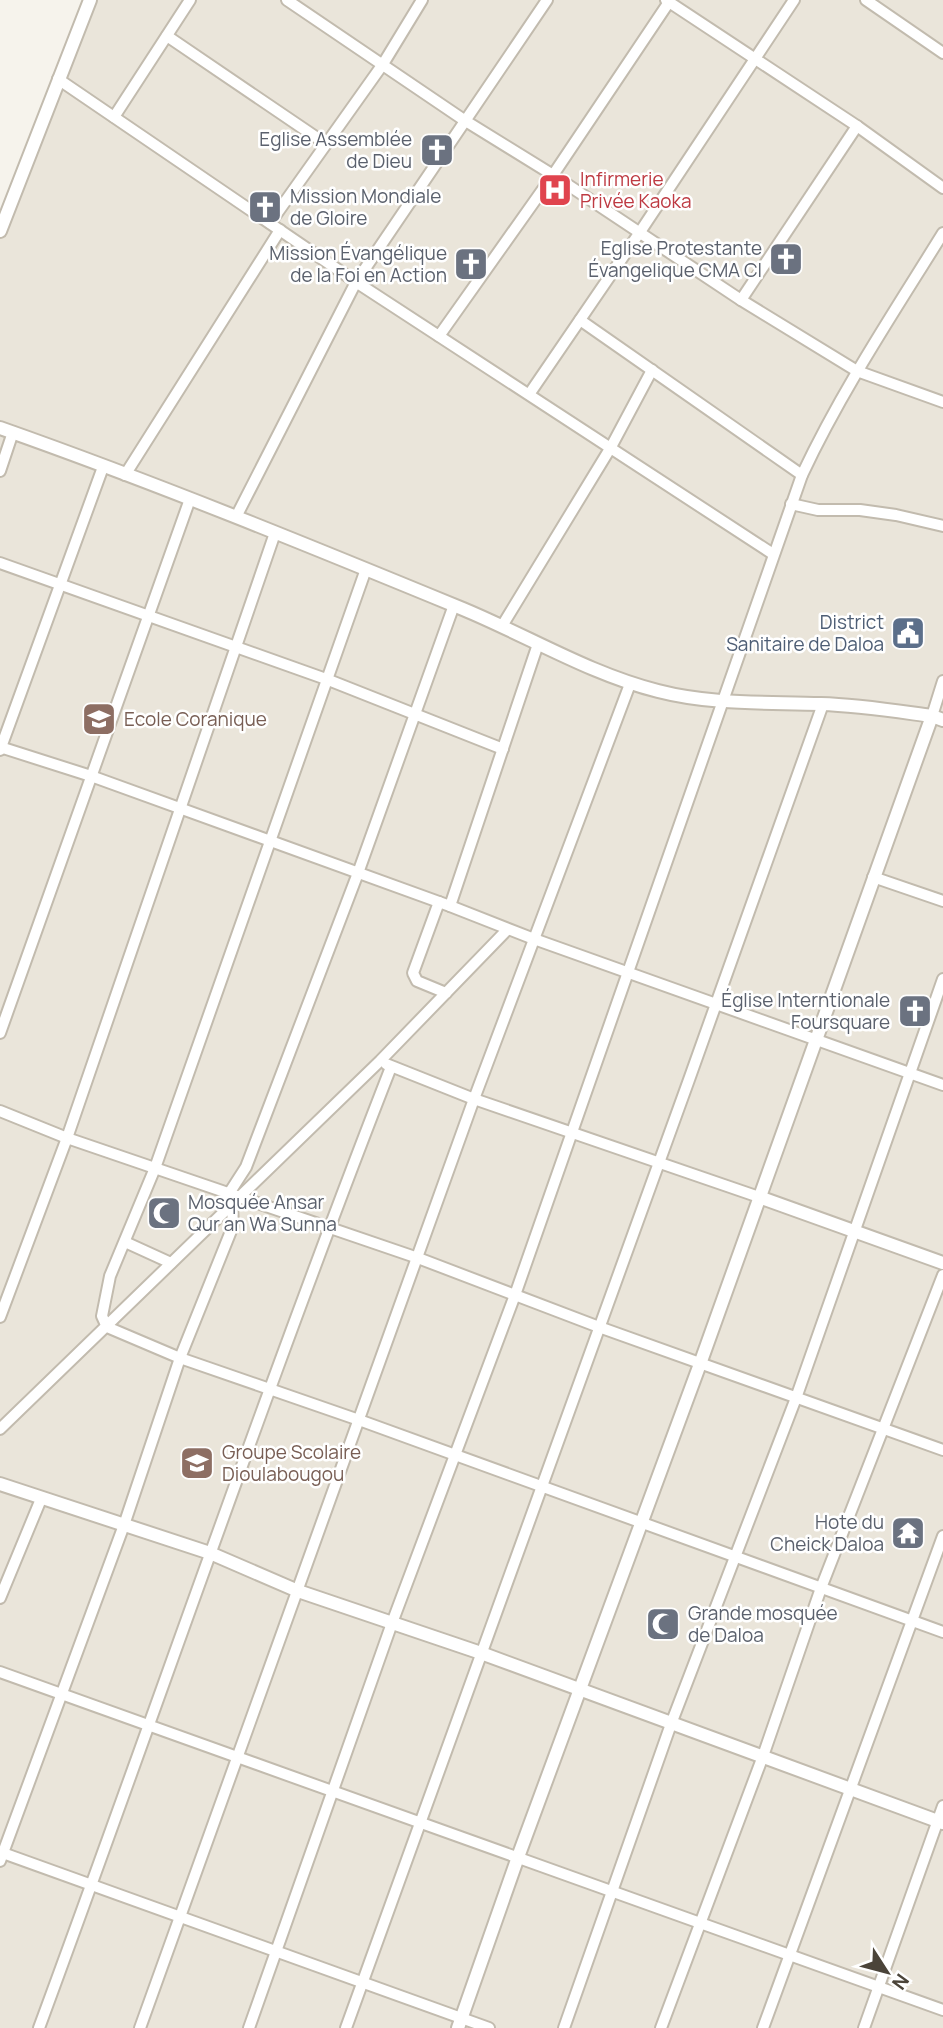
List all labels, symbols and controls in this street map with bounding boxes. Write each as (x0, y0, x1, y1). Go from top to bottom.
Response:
place label: Eglise Assemblée de Dieu (259, 126, 412, 174)
church icon: Eglise Assemblée de Dieu (418, 131, 456, 169)
place label: Infirmerie Privée Kaoka (580, 166, 691, 214)
hospital icon: Infirmerie Privée Kaoka (536, 171, 574, 209)
place label: Mission Mondiale de Gloire (290, 183, 441, 231)
church icon: Mission Mondiale de Gloire (246, 188, 284, 226)
place label: Eglise Protestante Évangelique CMA CI (588, 235, 762, 283)
place label: Mission Évangélique de la Foi en Action (269, 240, 447, 288)
church icon: Eglise Protestante Évangelique CMA CI (767, 240, 805, 278)
church icon: Mission Évangélique de la Foi en Action (452, 245, 490, 283)
place label: District Sanitaire de Daloa (726, 609, 884, 657)
public building icon: District Sanitaire de Daloa (889, 614, 927, 652)
school or university icon: Ecole Coranique (80, 700, 118, 738)
place label: Ecole Coranique (124, 706, 267, 732)
place label: Église Interntionale Foursquare (721, 987, 890, 1035)
church icon: Église Interntionale Foursquare (896, 992, 934, 1030)
place label: Mosquée Ansar Qur an Wa Sunna (188, 1189, 337, 1237)
mosque icon: Mosquée Ansar Qur an Wa Sunna (145, 1194, 183, 1232)
place label: Groupe Scolaire Dioulabougou (222, 1439, 361, 1487)
school or university icon: Groupe Scolaire Dioulabougou (178, 1444, 216, 1482)
place label: Hote du Cheick Daloa (770, 1509, 884, 1557)
temple icon: Hote du Cheick Daloa (889, 1514, 927, 1552)
place label: Grande mosquée de Daloa (688, 1600, 838, 1648)
mosque icon: Grande mosquée de Daloa (644, 1605, 682, 1643)
north arrow (852, 1937, 922, 2007)
text: N (886, 1969, 915, 1995)

